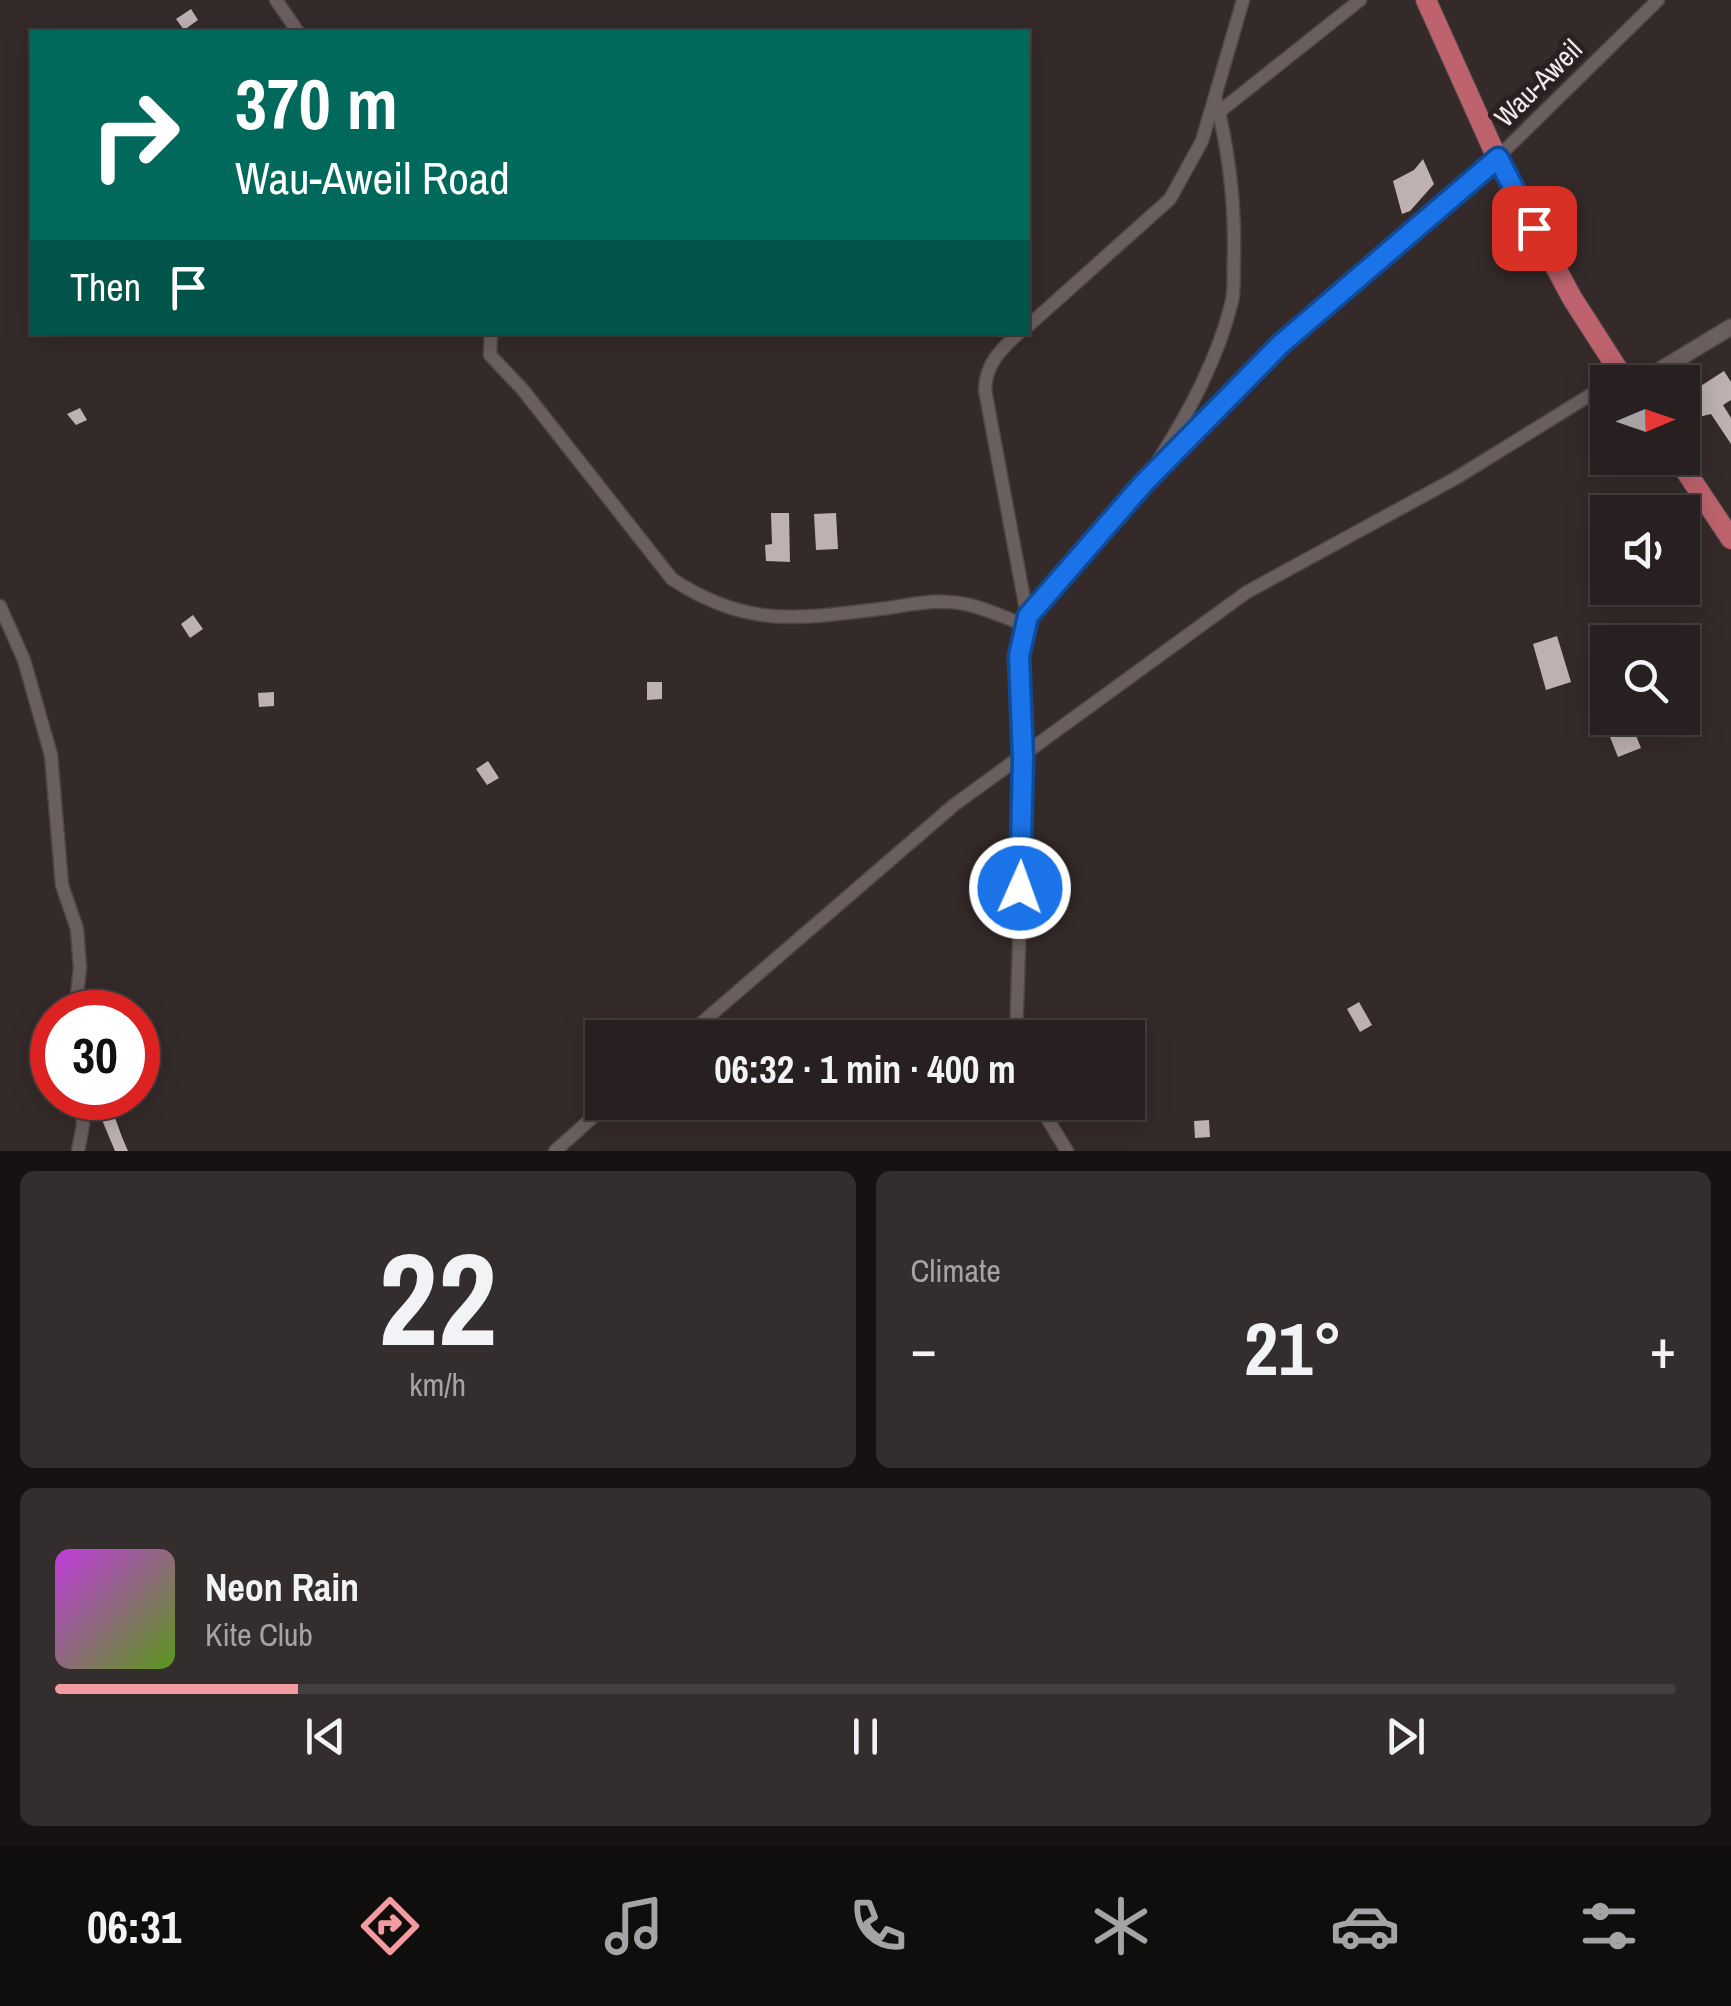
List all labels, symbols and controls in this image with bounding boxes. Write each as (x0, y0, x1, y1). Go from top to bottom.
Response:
street label: Wau-Aweil (1486, 31, 1590, 135)
text: 370 m (235, 57, 398, 151)
icon: right (70, 70, 200, 200)
text: Wau-Aweil Road (235, 147, 510, 208)
pin (1492, 186, 1577, 271)
icon: arrive (1507, 201, 1562, 256)
icon: arrive (161, 260, 216, 315)
text: Then (70, 262, 141, 313)
north arrow (1590, 365, 1700, 475)
map controls (1590, 365, 1700, 735)
button: sound (1590, 495, 1700, 605)
button: search (1590, 625, 1700, 735)
position arrow (968, 836, 1072, 940)
speed limit sign: 30 (30, 990, 160, 1120)
text: 06:32 · 1 min · 400 m (714, 1044, 1016, 1095)
text: 22 (378, 1210, 497, 1386)
text: Climate (911, 1249, 1001, 1292)
text: 21° (1244, 1297, 1342, 1398)
text: − (911, 1311, 937, 1385)
text: + (1650, 1311, 1676, 1385)
text: km/h (409, 1363, 466, 1406)
text: Neon Rain (205, 1562, 359, 1613)
text: Kite Club (205, 1613, 313, 1656)
icon: previous (298, 1709, 353, 1764)
icon: pause (838, 1709, 893, 1764)
icon: next (1378, 1709, 1433, 1764)
icon: directions (355, 1891, 425, 1961)
icon: music (599, 1891, 669, 1961)
icon: phone (843, 1891, 913, 1961)
icon: climate (1086, 1891, 1156, 1961)
icon: car (1330, 1891, 1400, 1961)
icon: filters (1574, 1891, 1644, 1961)
text: 06:31 (87, 1896, 181, 1957)

